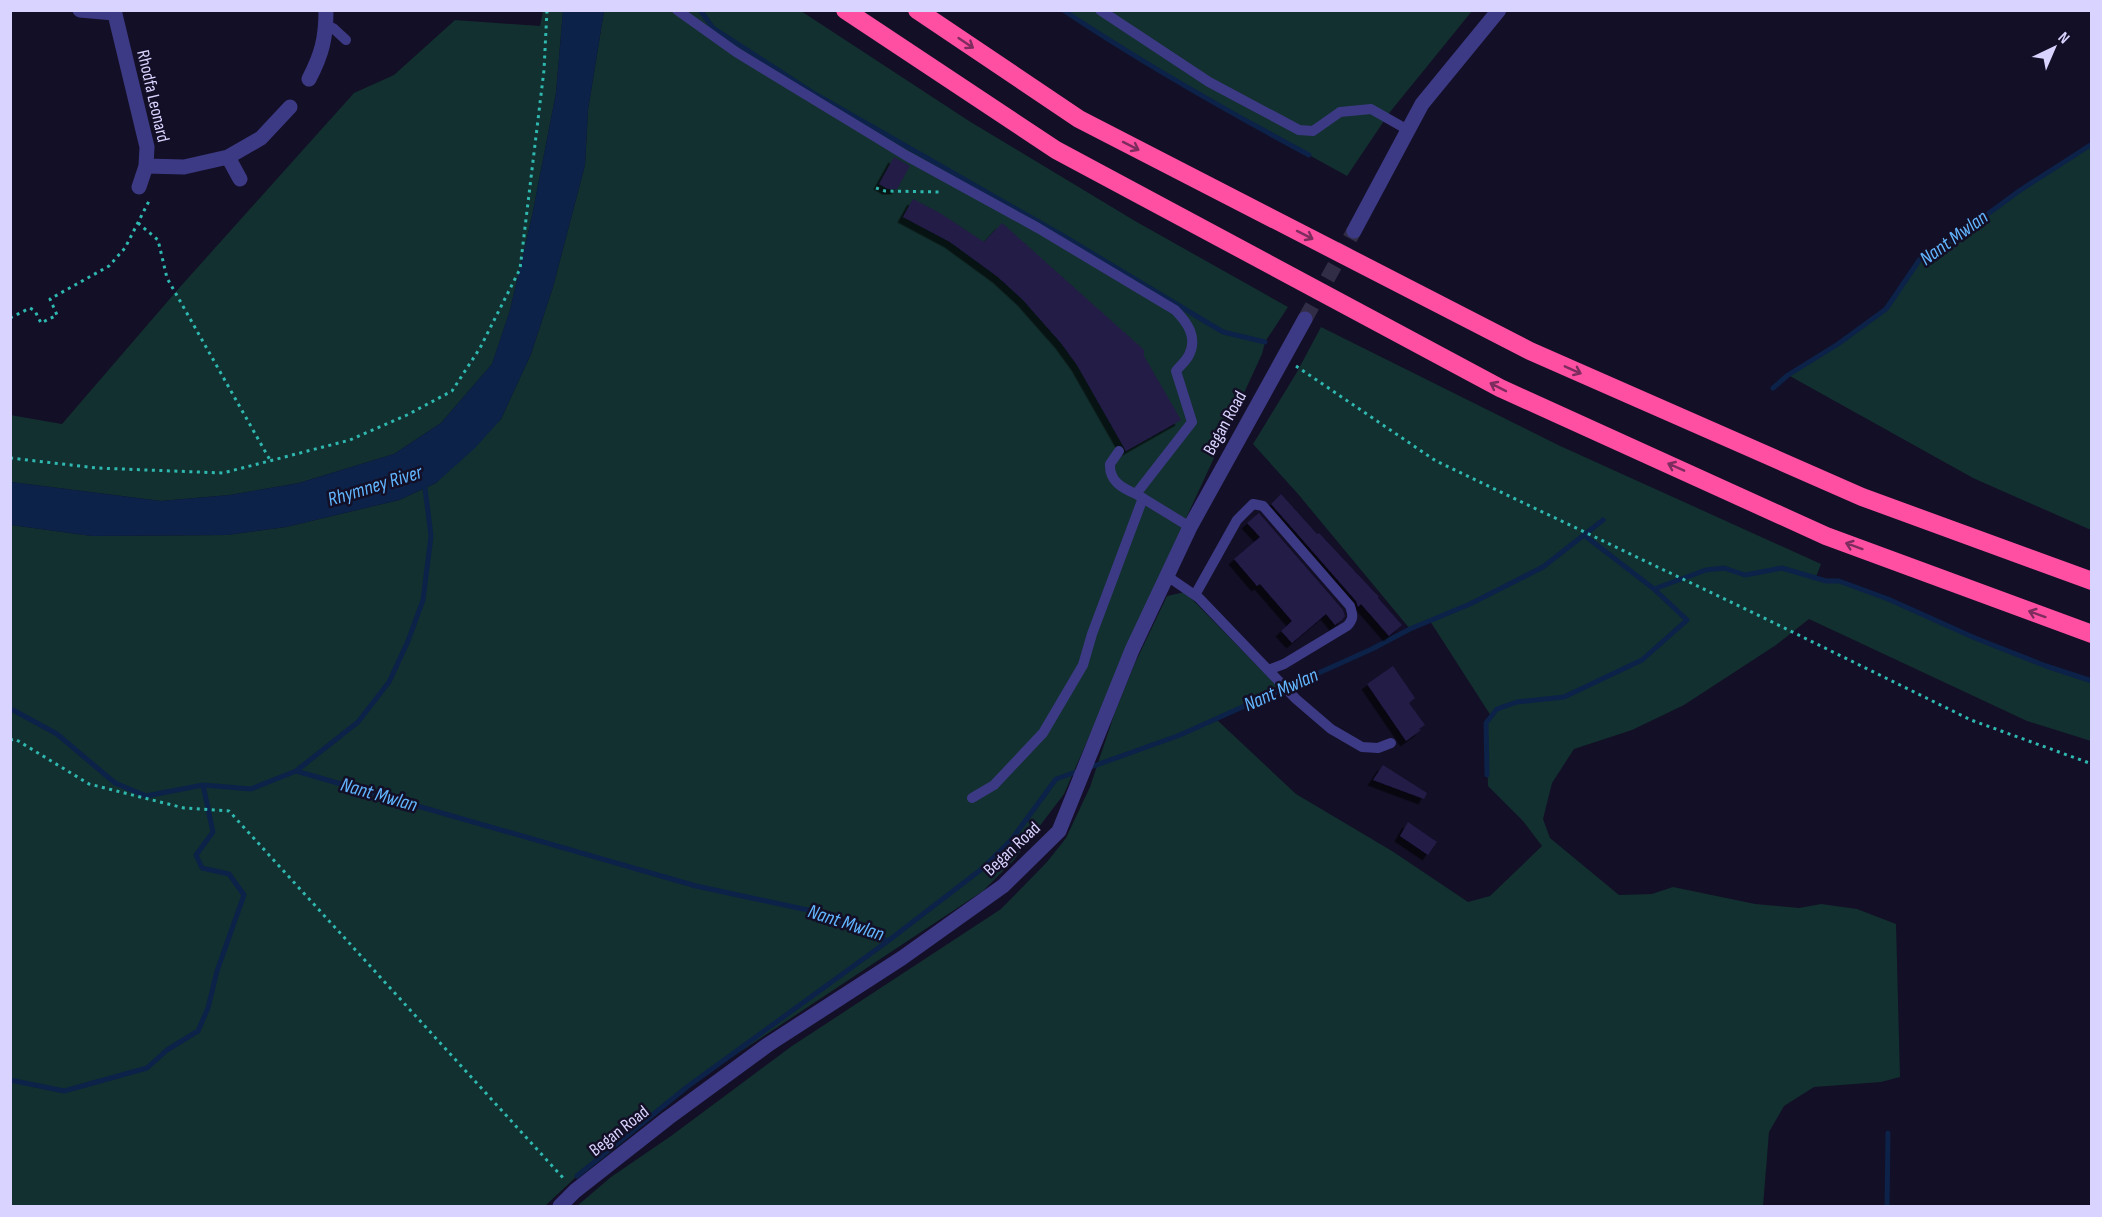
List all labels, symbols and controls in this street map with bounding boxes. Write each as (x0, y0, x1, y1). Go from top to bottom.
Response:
north arrow (2024, 18, 2084, 78)
text: N (2054, 28, 2073, 48)
one-way arrow (957, 37, 974, 49)
street label: Rhodfa Leonard (132, 48, 174, 144)
one-way arrow (1122, 141, 1140, 152)
water label: Nant Mwlan (1915, 205, 1993, 271)
one-way arrow (1295, 230, 1313, 241)
one-way arrow (1563, 364, 1581, 376)
one-way arrow (1489, 380, 1507, 392)
street label: Began Road (1199, 387, 1251, 459)
water label: Rhymney River (325, 460, 427, 512)
one-way arrow (1667, 461, 1685, 473)
one-way arrow (1845, 540, 1864, 551)
one-way arrow (2028, 608, 2047, 619)
water label: Nant Mwlan (1240, 663, 1322, 717)
water label: Nant Mwlan (338, 773, 420, 817)
street label: Began Road (979, 818, 1045, 880)
water label: Nant Mwlan (805, 899, 887, 947)
street label: Began Road (585, 1101, 653, 1161)

